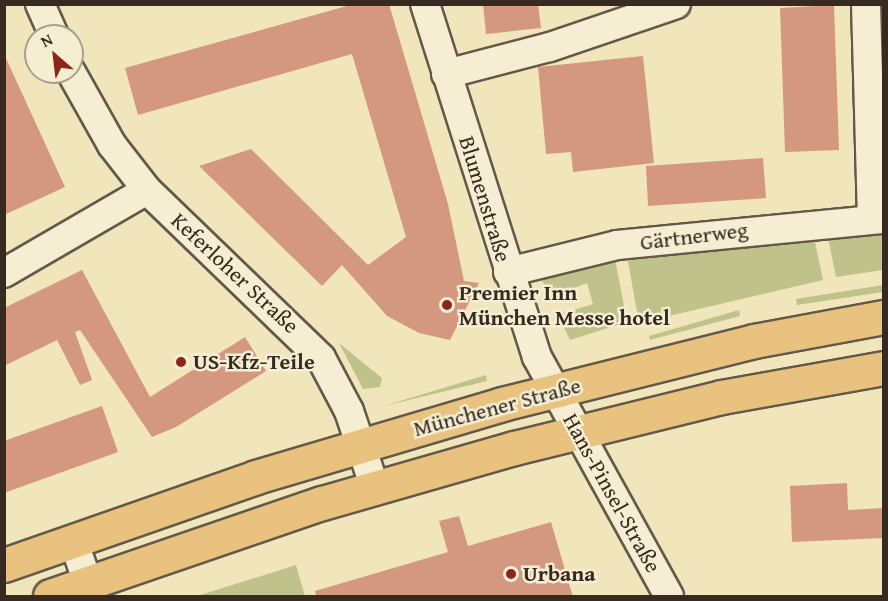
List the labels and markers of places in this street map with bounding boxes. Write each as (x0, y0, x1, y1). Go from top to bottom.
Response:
place label: Premier Inn München Messe hotel (459, 279, 670, 330)
marker: Premier Inn München Messe hotel (440, 298, 454, 312)
place label: US-Kfz-Teile (193, 349, 315, 375)
marker: US-Kfz-Teile (174, 355, 188, 369)
place label: Urbana (523, 561, 596, 587)
marker: Urbana (504, 567, 518, 581)

